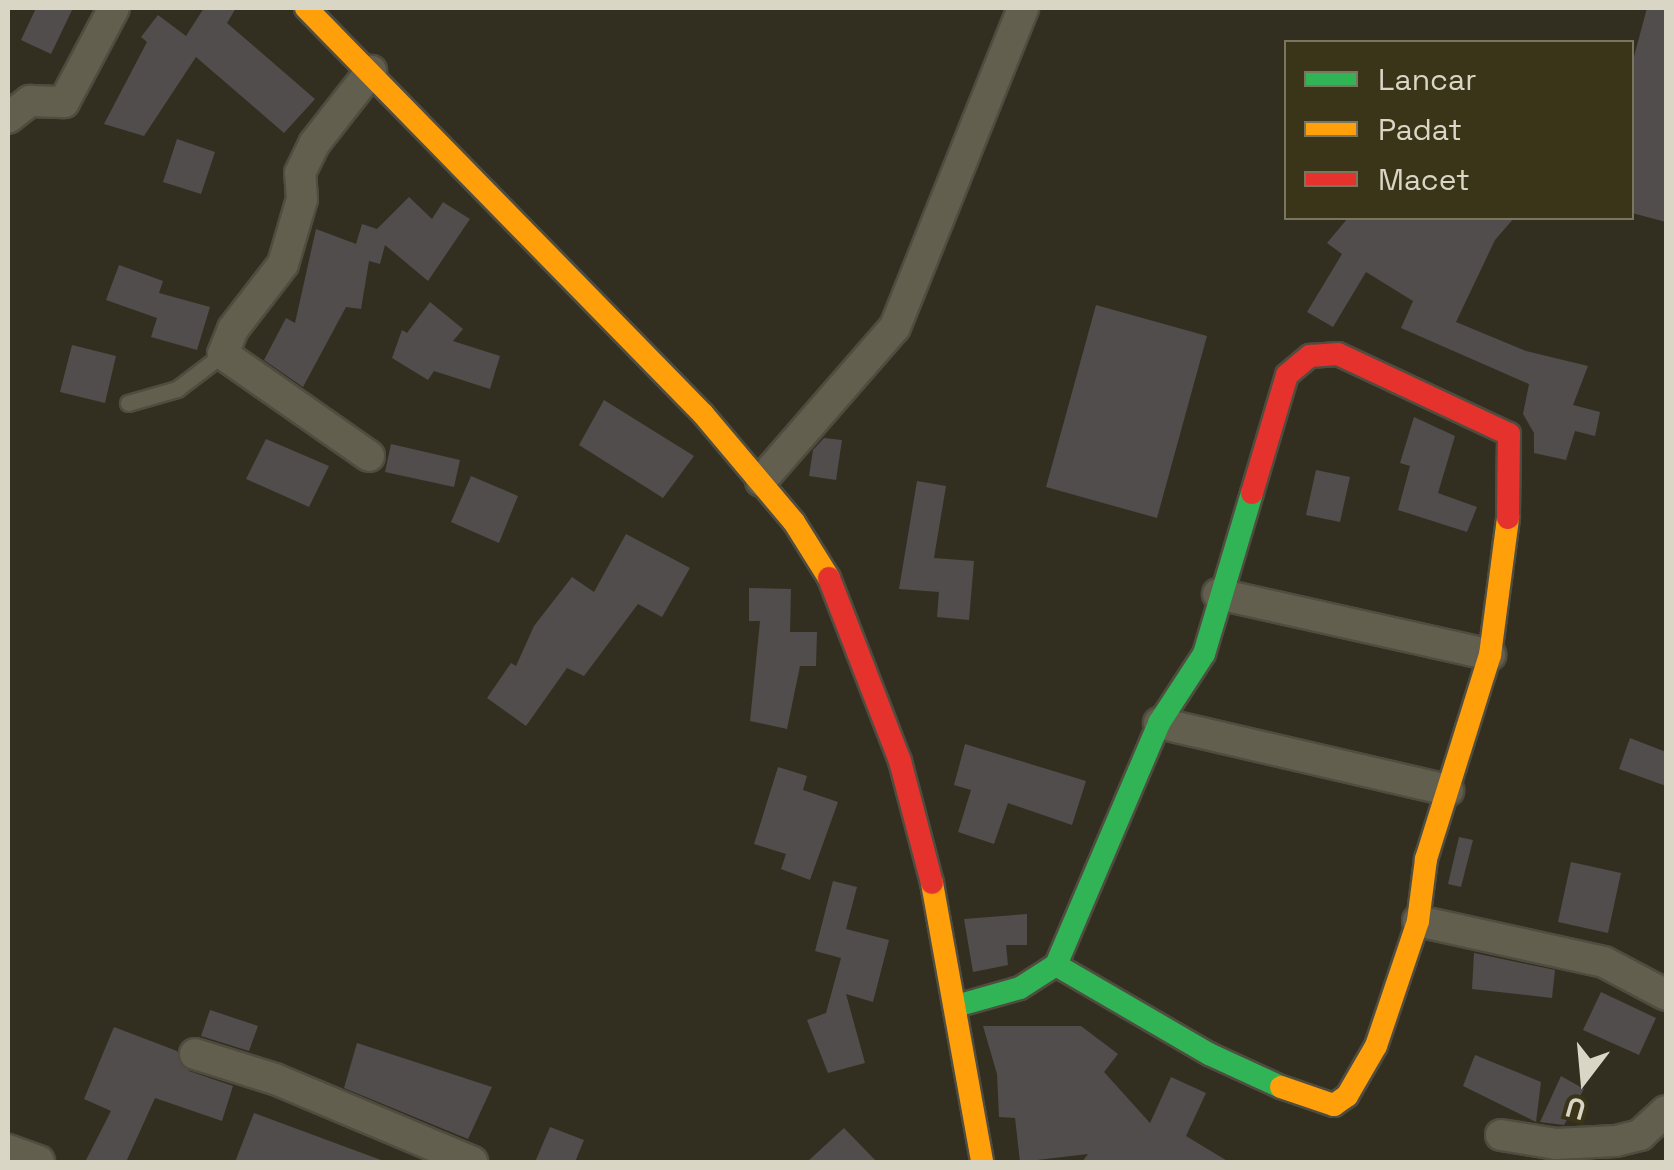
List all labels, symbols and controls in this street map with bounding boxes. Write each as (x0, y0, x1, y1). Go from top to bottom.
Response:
legend (1284, 40, 1634, 220)
text: Lancar (1378, 60, 1477, 99)
text: Padat (1378, 110, 1462, 149)
text: Macet (1378, 160, 1470, 199)
north arrow (1534, 1030, 1634, 1130)
text: U (1562, 1089, 1590, 1129)

